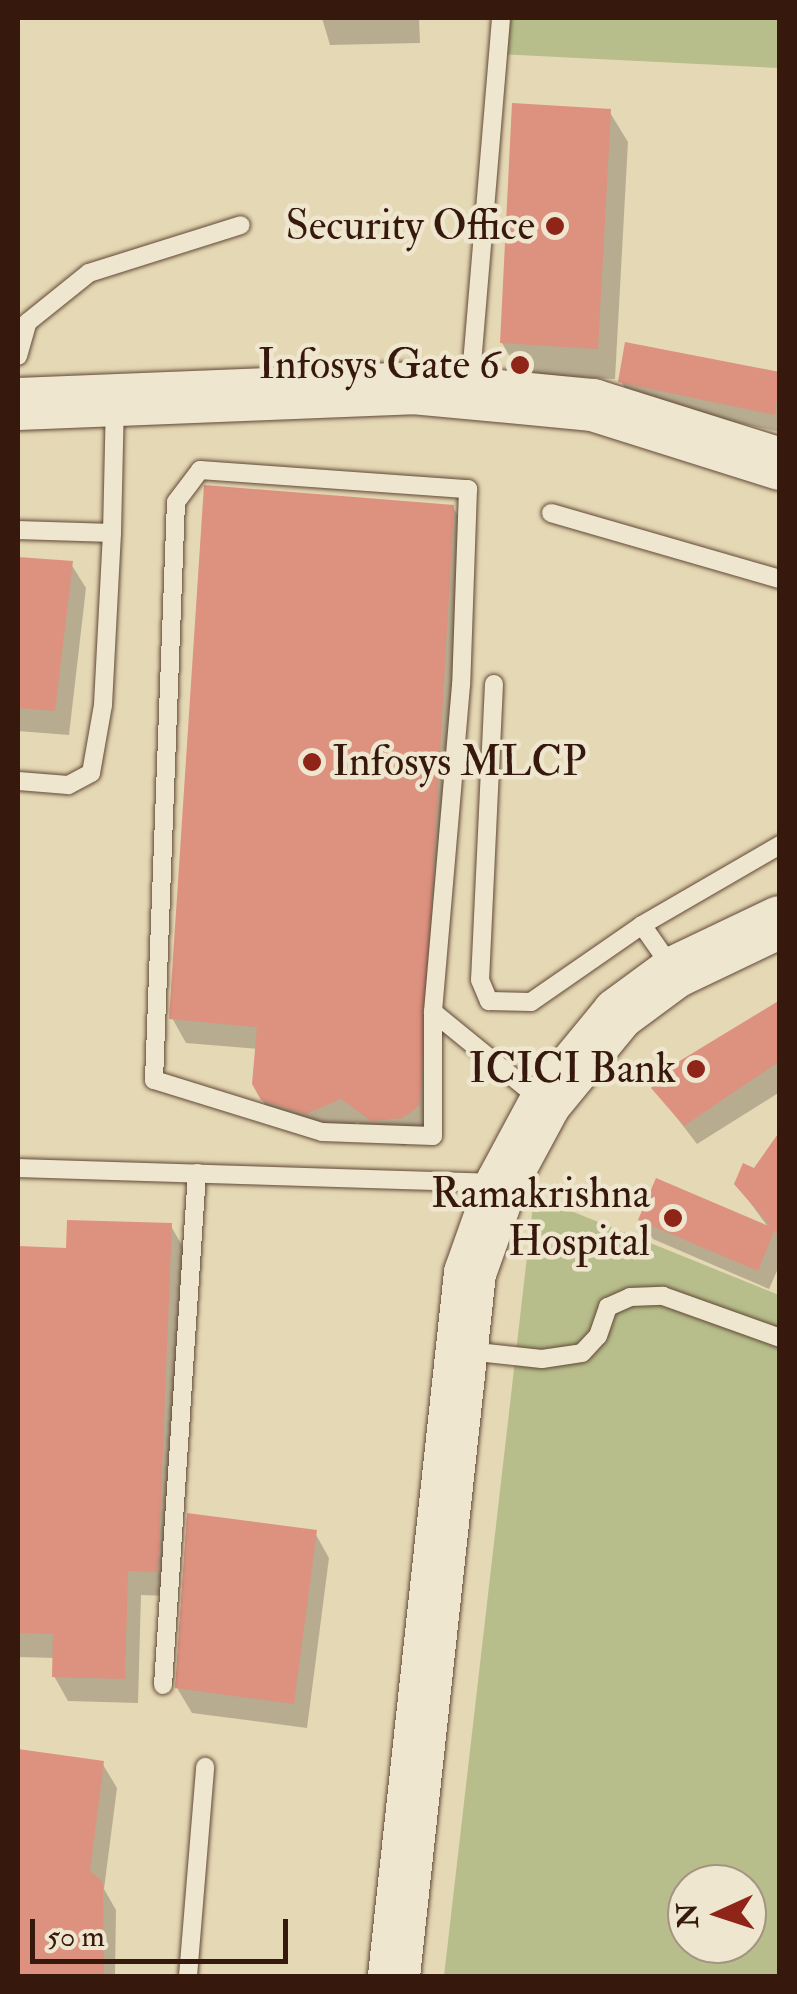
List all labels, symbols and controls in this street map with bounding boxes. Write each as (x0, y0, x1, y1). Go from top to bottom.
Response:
place label: Security Office (285, 201, 535, 251)
marker: Security Office (544, 215, 566, 237)
place label: Infosys Gate 6 (258, 340, 500, 390)
marker: Infosys Gate 6 (509, 354, 531, 376)
place label: Infosys MLCP (332, 737, 587, 787)
marker: Infosys MLCP (301, 751, 323, 773)
place label: ICICI Bank (469, 1044, 676, 1094)
marker: ICICI Bank (685, 1058, 707, 1080)
place label: Ramakrishna Hospital (431, 1169, 650, 1268)
marker: Ramakrishna Hospital (660, 1205, 686, 1231)
north arrow (667, 1864, 767, 1964)
scale bar (35, 1899, 292, 1961)
text: N (670, 1902, 707, 1929)
text: 50 m (47, 1918, 105, 1955)

